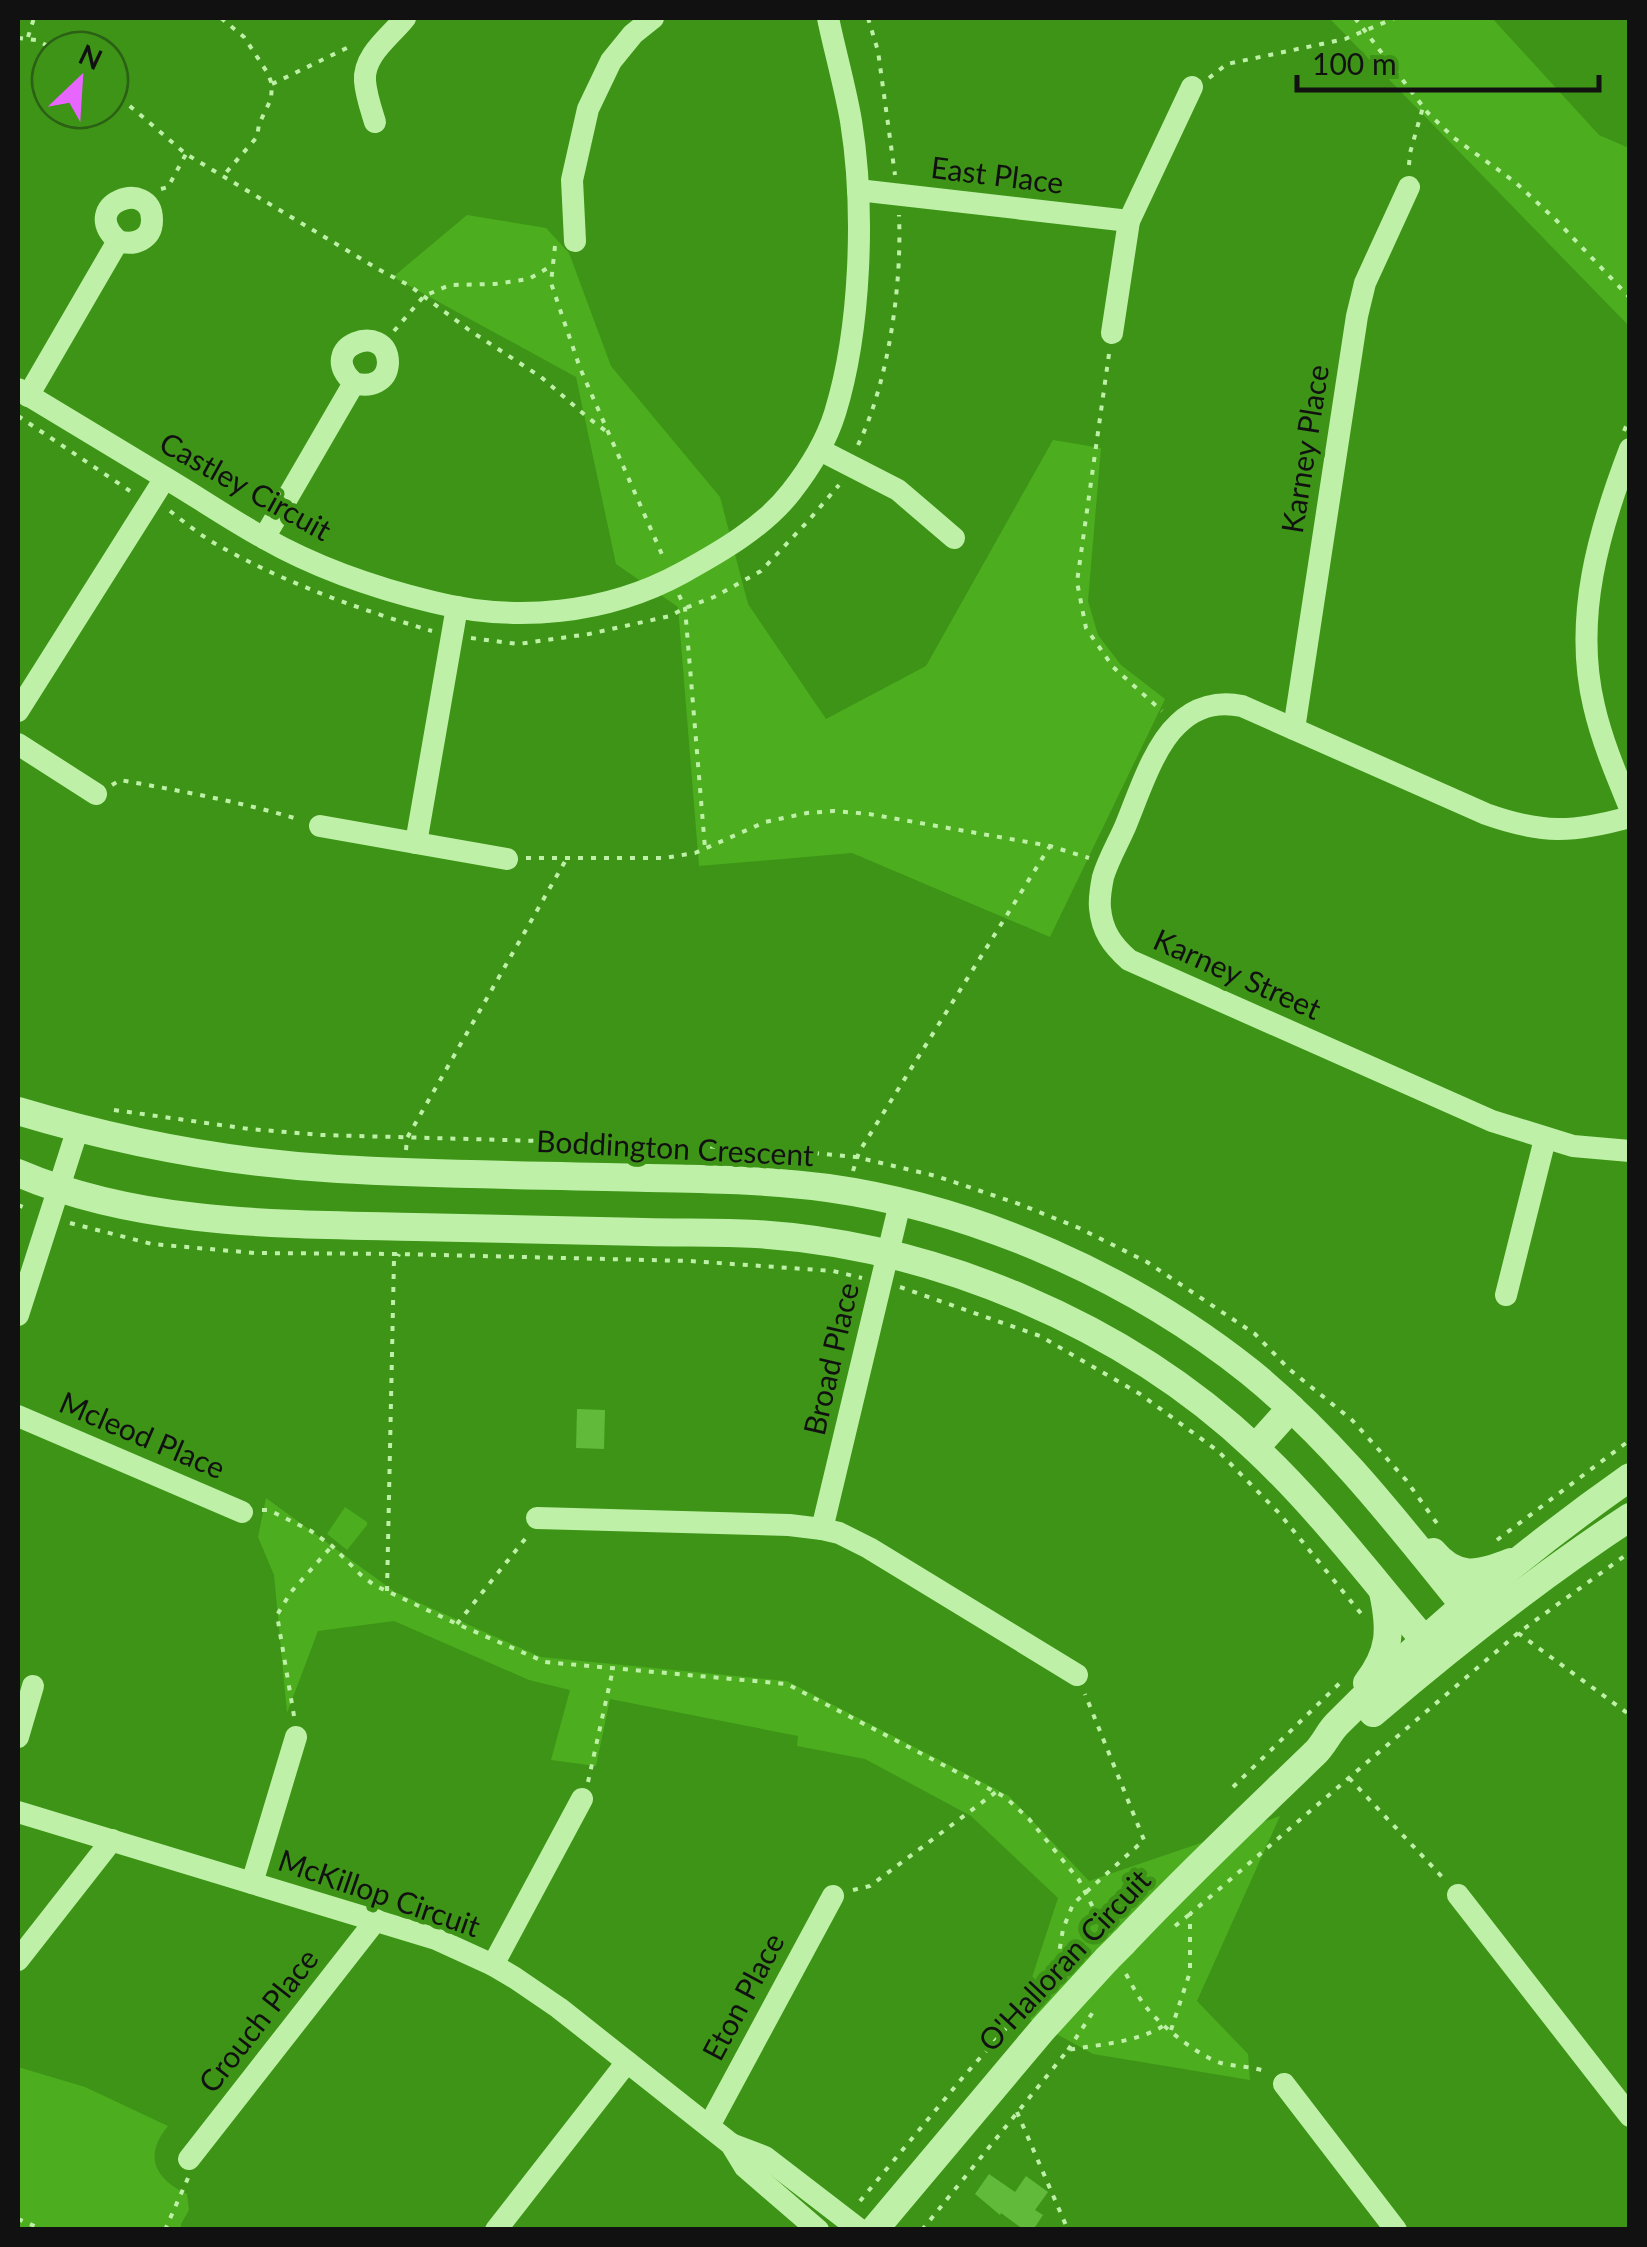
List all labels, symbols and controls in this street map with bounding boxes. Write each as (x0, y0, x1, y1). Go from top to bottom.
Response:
north arrow (30, 30, 130, 130)
scale bar (1297, 30, 1600, 92)
text: N (74, 36, 108, 76)
text: 100 m (1312, 45, 1397, 81)
street label: East Place (929, 148, 1066, 200)
street label: Karney Place (1273, 362, 1335, 535)
street label: Castley Circuit (154, 423, 338, 547)
street label: Karney Street (1149, 920, 1327, 1026)
street label: Boddington Crescent (536, 1122, 815, 1172)
street label: Broad Place (795, 1279, 865, 1438)
street label: Mcleod Place (55, 1383, 231, 1485)
street label: McKillop Circuit (274, 1841, 485, 1944)
street label: O'Halloran Circuit (970, 1861, 1157, 2058)
street label: Eton Place (694, 1926, 791, 2066)
street label: Crouch Place (190, 1941, 325, 2099)

